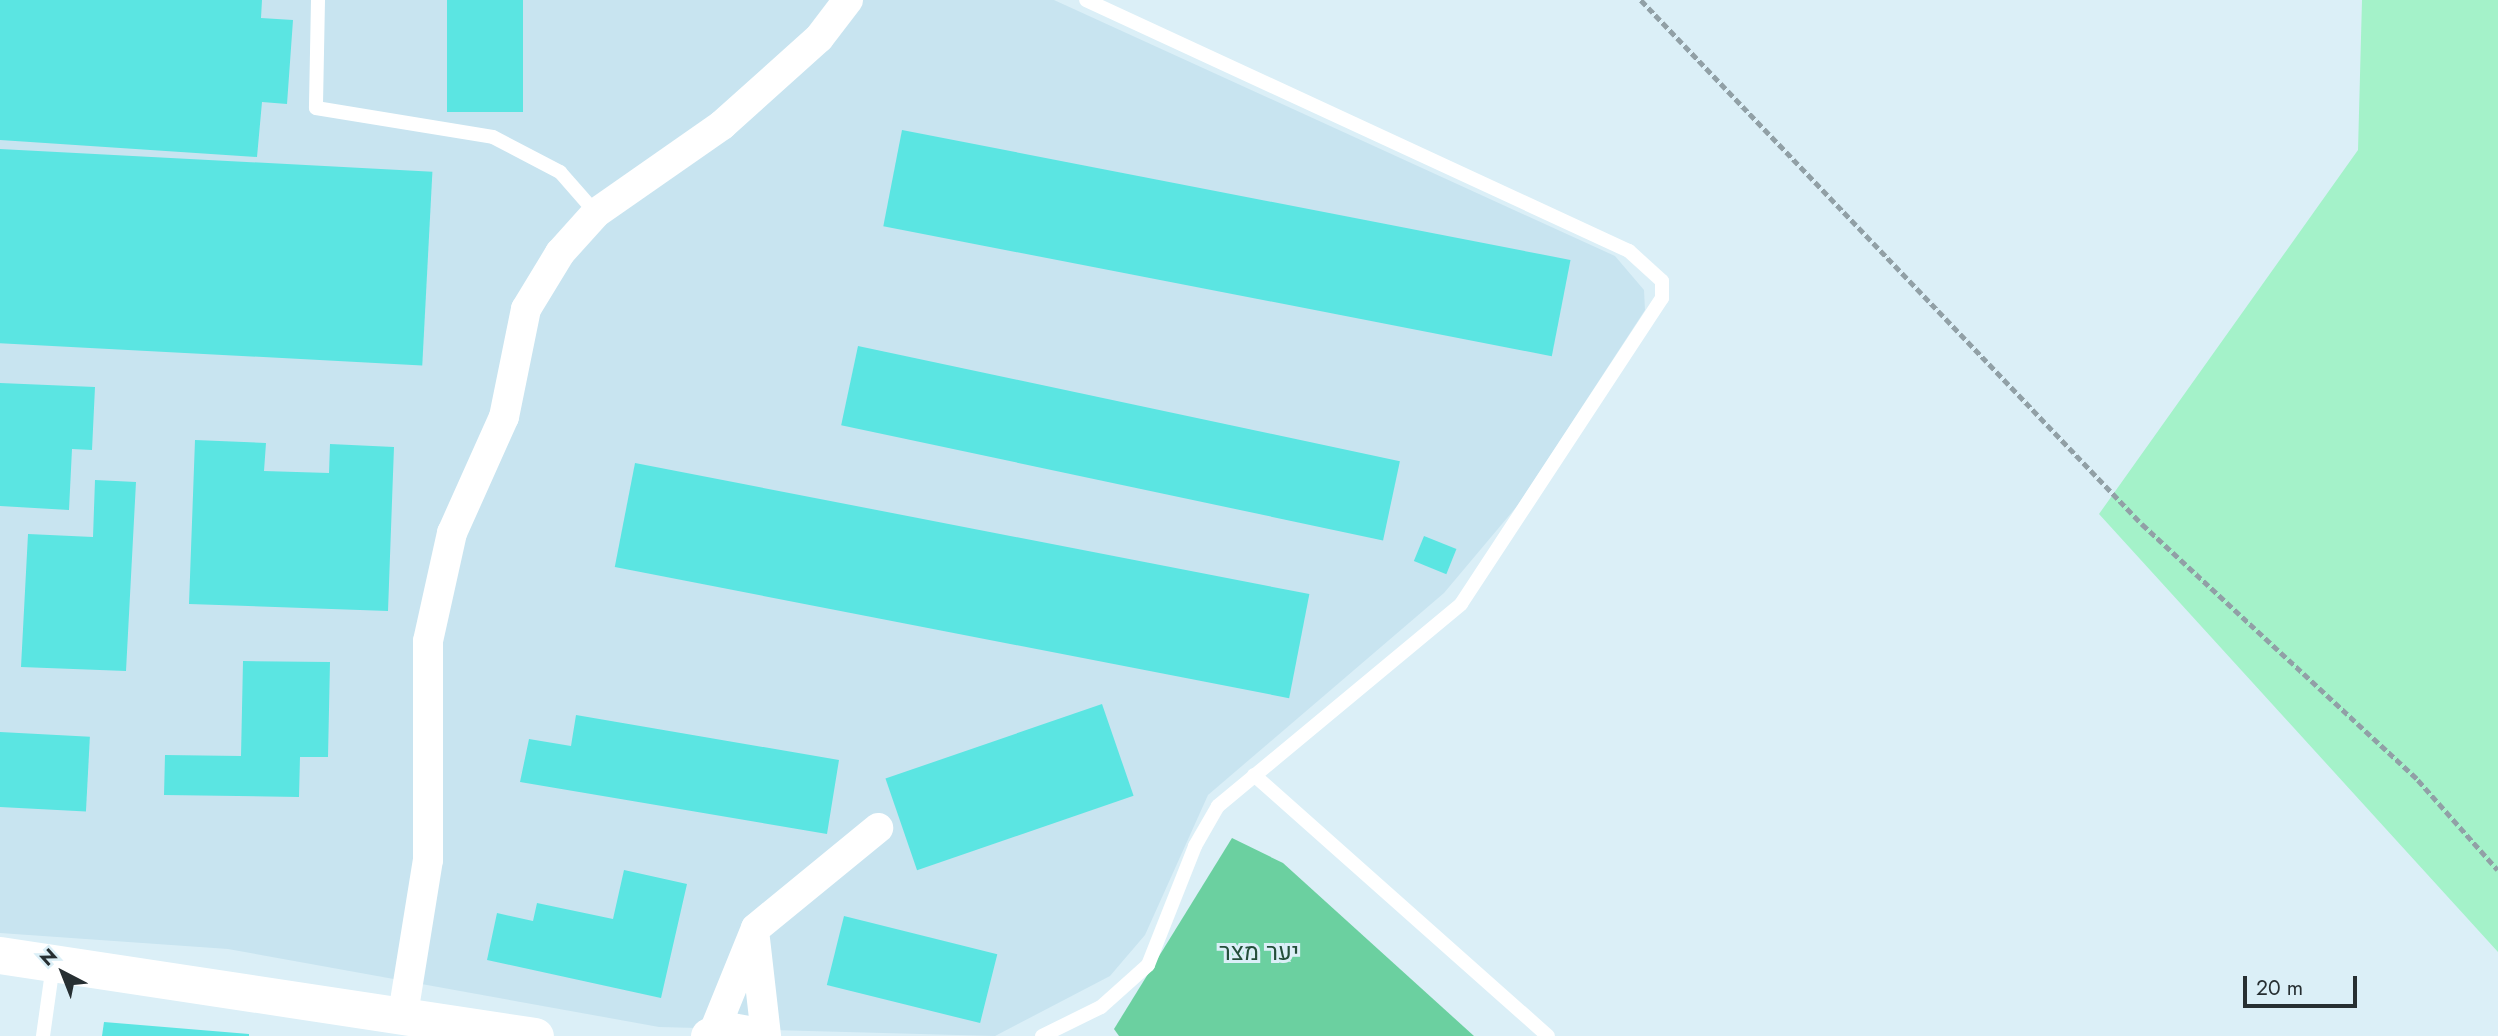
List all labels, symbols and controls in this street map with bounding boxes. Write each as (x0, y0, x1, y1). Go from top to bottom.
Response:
north arrow (28, 938, 98, 1008)
park label: יער מצר (1219, 938, 1299, 966)
text: N (34, 942, 63, 972)
scale bar (2246, 962, 2360, 1006)
text: 20 m (2256, 973, 2303, 1003)

